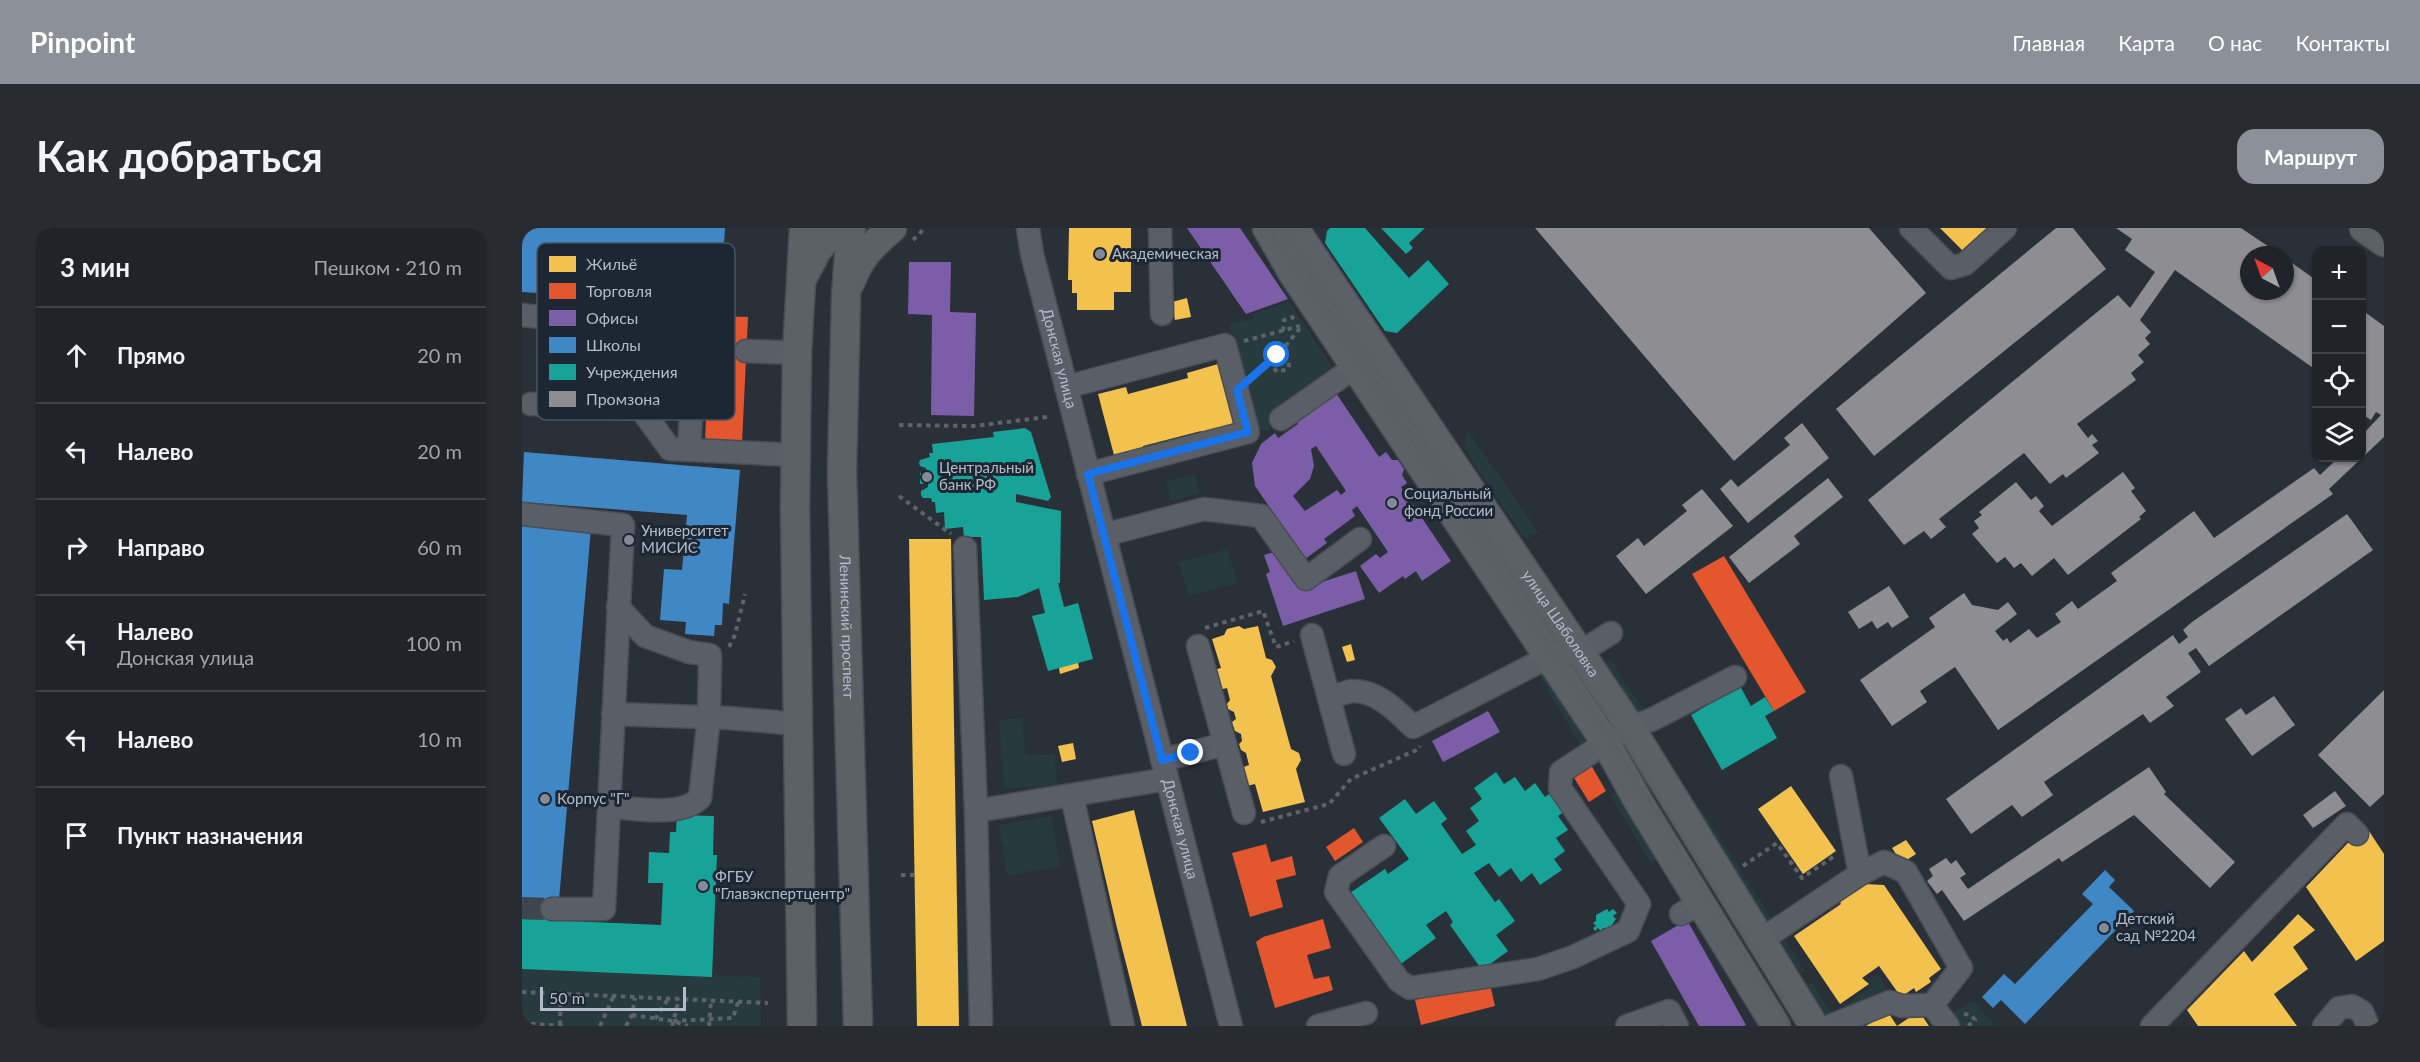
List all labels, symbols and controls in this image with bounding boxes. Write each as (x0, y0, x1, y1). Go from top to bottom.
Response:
text: Pinpoint (30, 25, 135, 59)
text: Главная (2012, 30, 2085, 55)
text: Карта (2118, 30, 2175, 55)
text: О нас (2208, 30, 2262, 55)
text: Контакты (2295, 30, 2390, 55)
button: Маршрут (2237, 129, 2384, 184)
text: Как добраться (36, 131, 323, 181)
legend (537, 243, 735, 420)
place label: Академическая (1112, 244, 1219, 262)
north arrow (2240, 246, 2294, 300)
map controls (2312, 246, 2366, 462)
button: + (2312, 246, 2366, 300)
marker: Академическая (1093, 247, 1107, 261)
text: 3 мин (60, 251, 130, 283)
text: Жильё (586, 254, 637, 273)
text: Пешком · 210 m (313, 255, 462, 279)
text: Торговля (586, 281, 652, 300)
button: − (2312, 300, 2366, 354)
street label: Донская улица (1038, 306, 1081, 410)
text: Офисы (586, 308, 638, 327)
text: Школы (586, 335, 641, 354)
icon: ahead (60, 339, 93, 372)
route start (1263, 341, 1289, 367)
text: Прямо (117, 342, 185, 369)
text: 20 m (417, 343, 462, 367)
button: locate (2312, 354, 2366, 408)
text: Учреждения (586, 362, 678, 381)
text: Промзона (586, 389, 660, 408)
button: layers (2312, 408, 2366, 462)
icon: left (60, 435, 93, 468)
text: Налево (117, 438, 193, 465)
text: 20 m (417, 439, 462, 463)
place label: Центральный банк РФ (939, 458, 1034, 493)
marker: Центральный банк РФ (920, 470, 934, 484)
place label: Социальный фонд России (1404, 484, 1493, 519)
marker: Социальный фонд России (1385, 496, 1399, 510)
place label: Университет МИСИС (641, 521, 729, 556)
icon: right (60, 531, 93, 564)
marker: Университет МИСИС (622, 533, 636, 547)
text: Направо (117, 534, 205, 561)
text: 60 m (417, 535, 462, 559)
street label: Ленинский проспект (836, 553, 859, 700)
street label: улица Шаболовка (1519, 566, 1604, 680)
text: Налево (117, 618, 193, 645)
icon: left (60, 627, 93, 660)
text: 100 m (406, 631, 462, 655)
text: Донская улица (117, 645, 254, 669)
icon: left (60, 723, 93, 756)
text: Налево (117, 726, 193, 753)
text: 10 m (417, 727, 462, 751)
route end (1177, 739, 1203, 765)
street label: Донская улица (1160, 777, 1203, 881)
place label: Корпус "Г" (557, 789, 630, 807)
marker: Корпус "Г" (538, 792, 552, 806)
icon: arrive (60, 819, 93, 852)
text: Пункт назначения (117, 822, 303, 849)
place label: ФГБУ "Главэкспертцентр" (715, 867, 850, 902)
marker: ФГБУ "Главэкспертцентр" (696, 879, 710, 893)
place label: Детский сад №2204 (2116, 909, 2196, 944)
marker: Детский сад №2204 (2097, 921, 2111, 935)
scale bar (540, 984, 686, 1012)
text: 50 m (549, 988, 585, 1007)

